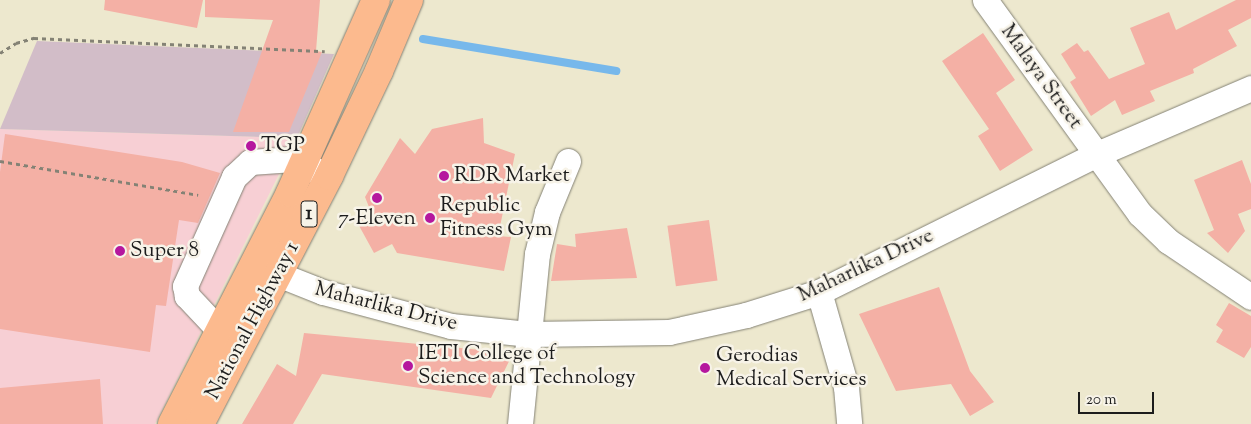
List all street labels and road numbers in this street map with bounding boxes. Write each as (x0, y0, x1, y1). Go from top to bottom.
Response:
street label: Malaya Street (995, 20, 1087, 134)
road number: 1 (300, 196, 318, 232)
street label: Maharlika Drive (794, 224, 938, 308)
street label: National Highway 1 (201, 238, 305, 404)
street label: Maharlika Drive (312, 277, 460, 337)

